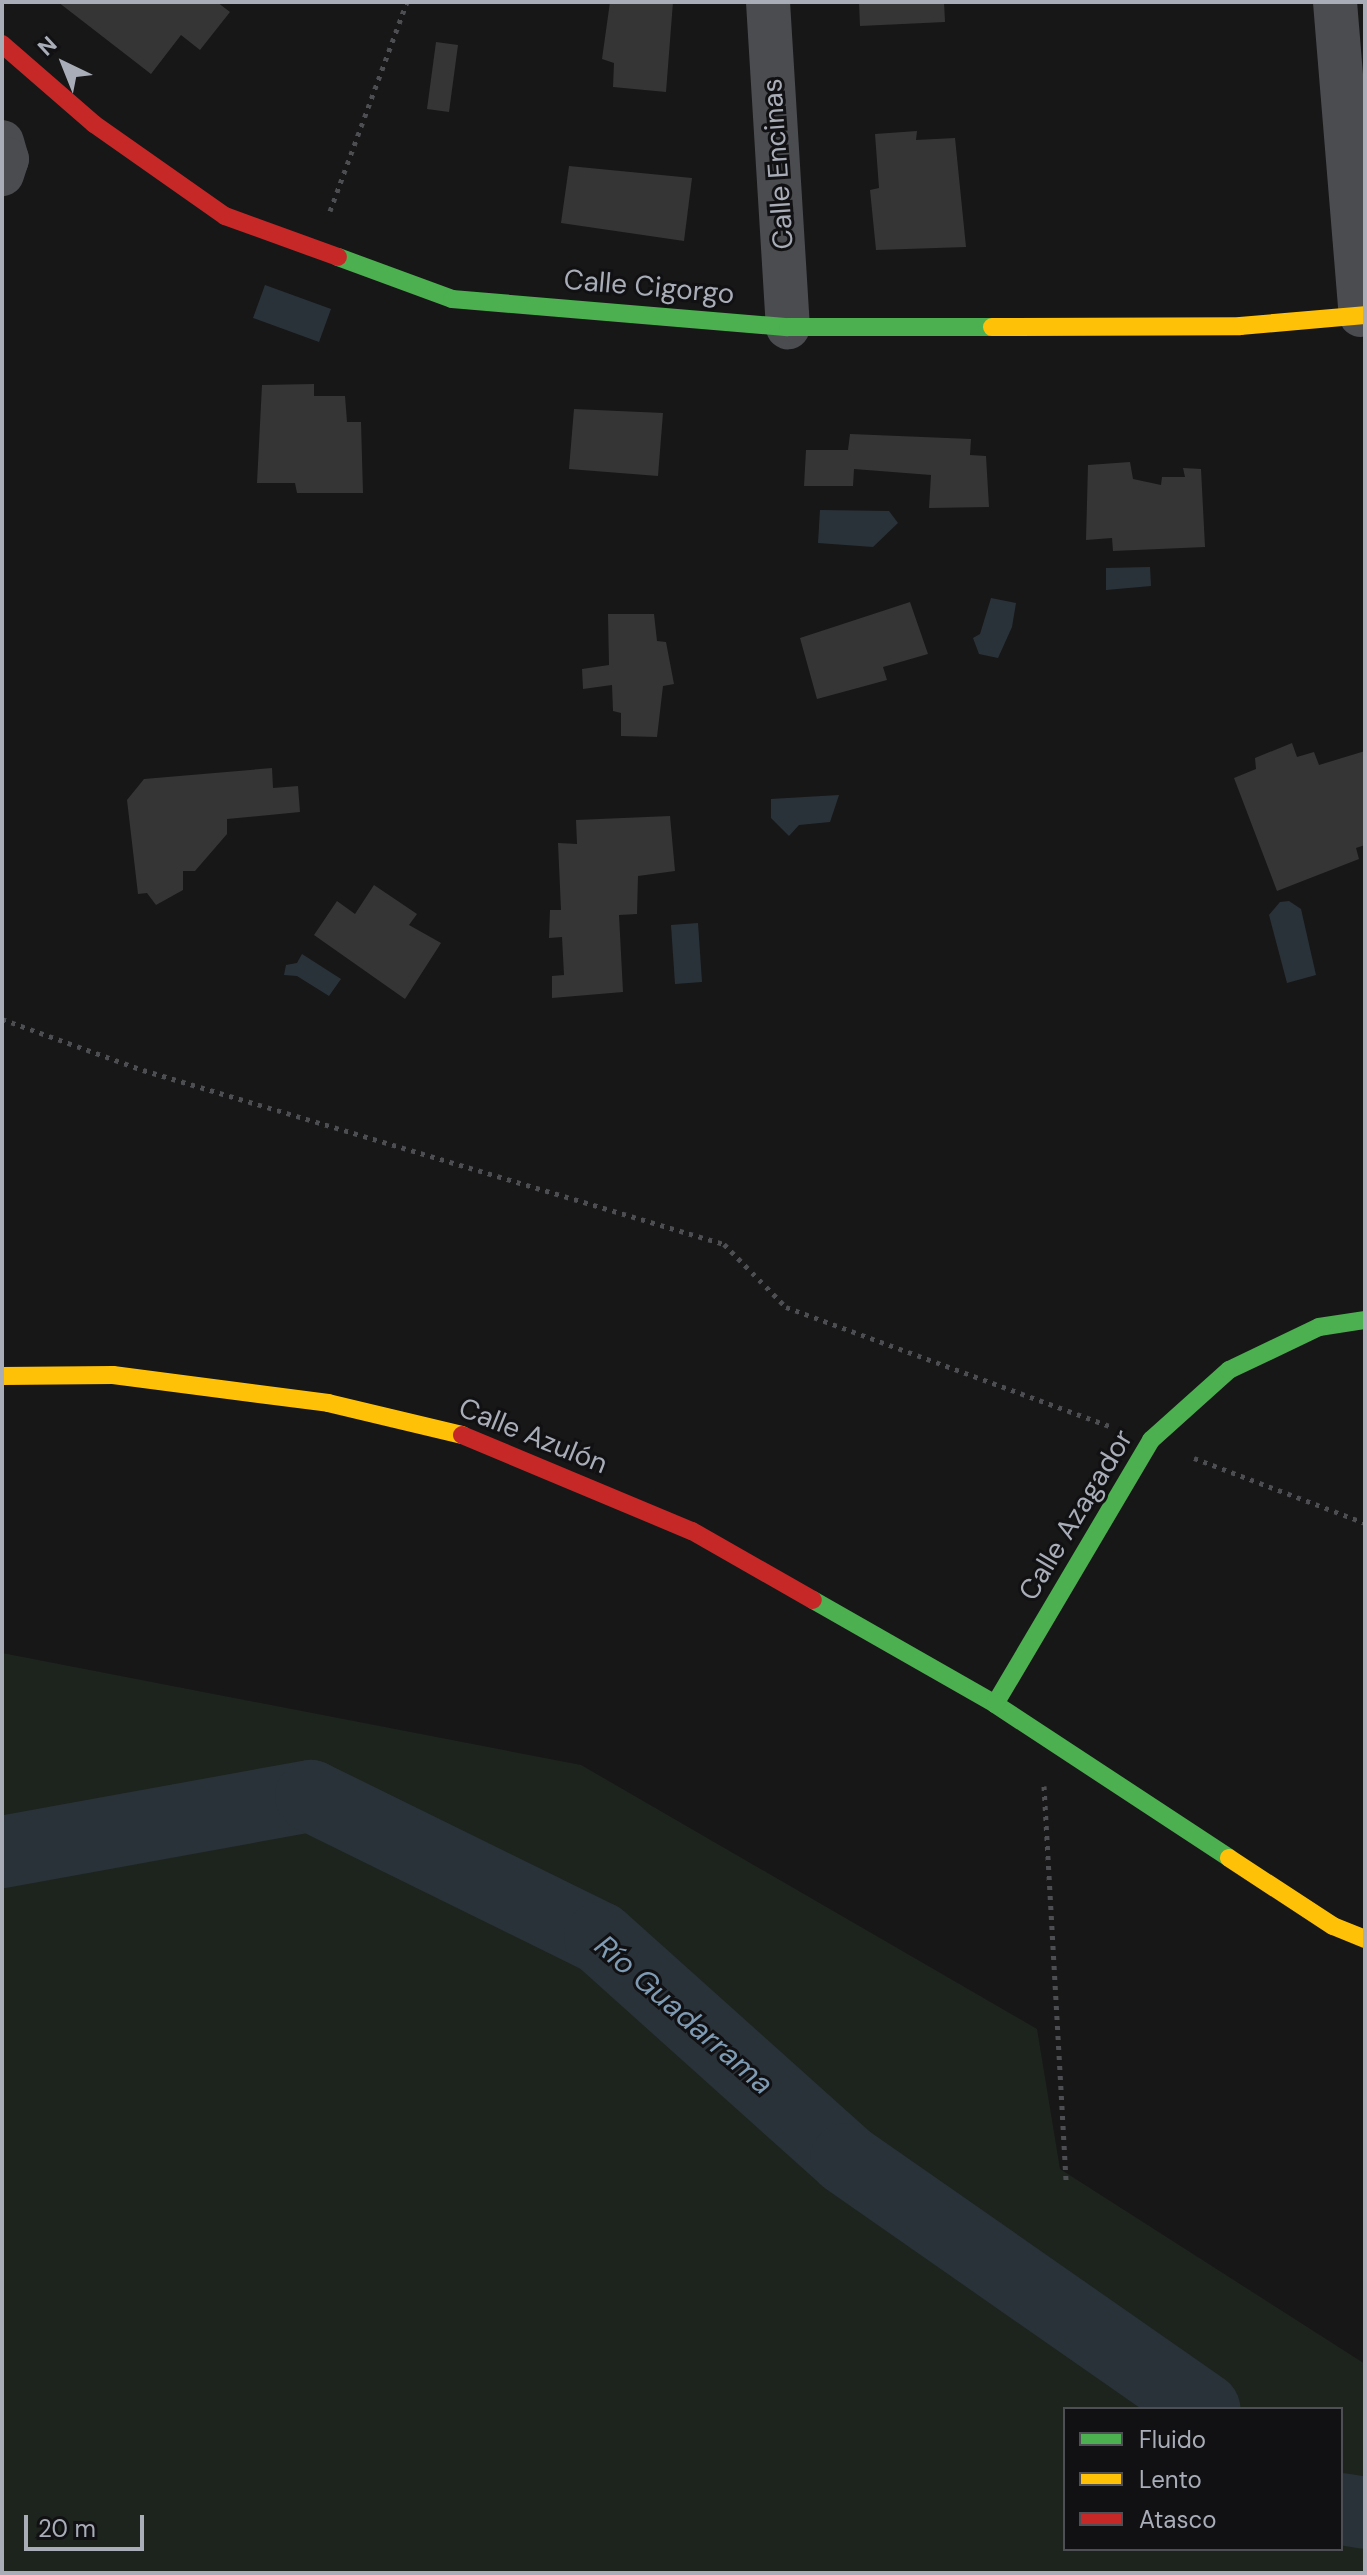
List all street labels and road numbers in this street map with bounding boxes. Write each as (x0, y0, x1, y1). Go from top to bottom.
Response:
street label: Calle Encinas (755, 77, 801, 251)
street label: Calle Cigorgo (562, 263, 736, 311)
street label: Calle Azulón (454, 1391, 612, 1481)
street label: Calle Azagador (1012, 1424, 1140, 1606)

